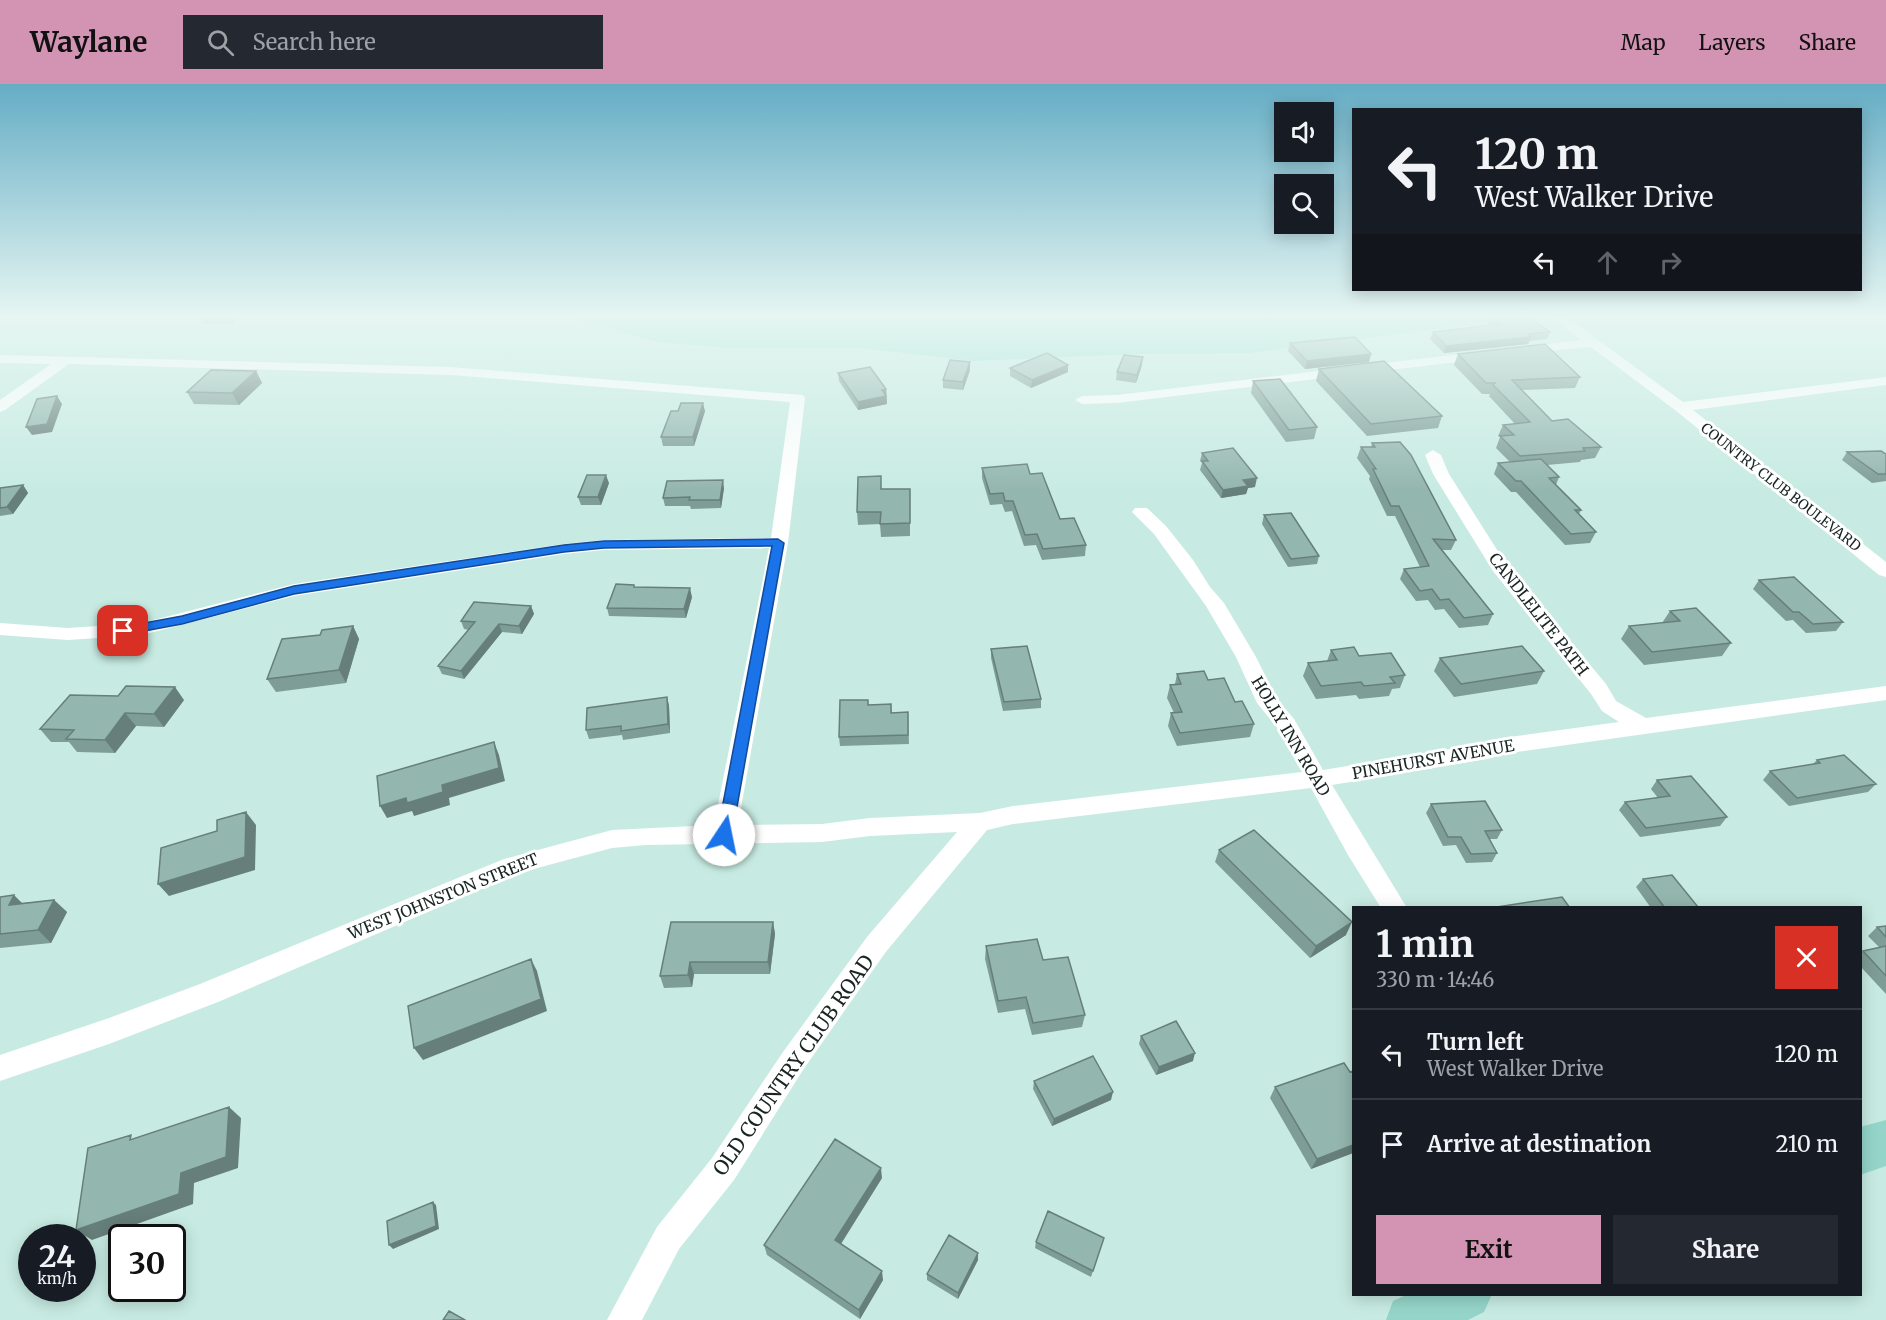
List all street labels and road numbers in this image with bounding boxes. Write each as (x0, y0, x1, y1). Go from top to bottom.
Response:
street label: COUNTRY CLUB BOULEVARD (1697, 419, 1865, 555)
street label: CANDLELITE PATH (1485, 549, 1593, 679)
street label: HOLLY INN ROAD (1247, 672, 1335, 800)
street label: PINEHURST AVENUE (1350, 735, 1516, 783)
street label: WEST JOHNSTON STREET (344, 849, 541, 944)
street label: OLD COUNTRY CLUB ROAD (707, 950, 879, 1180)

